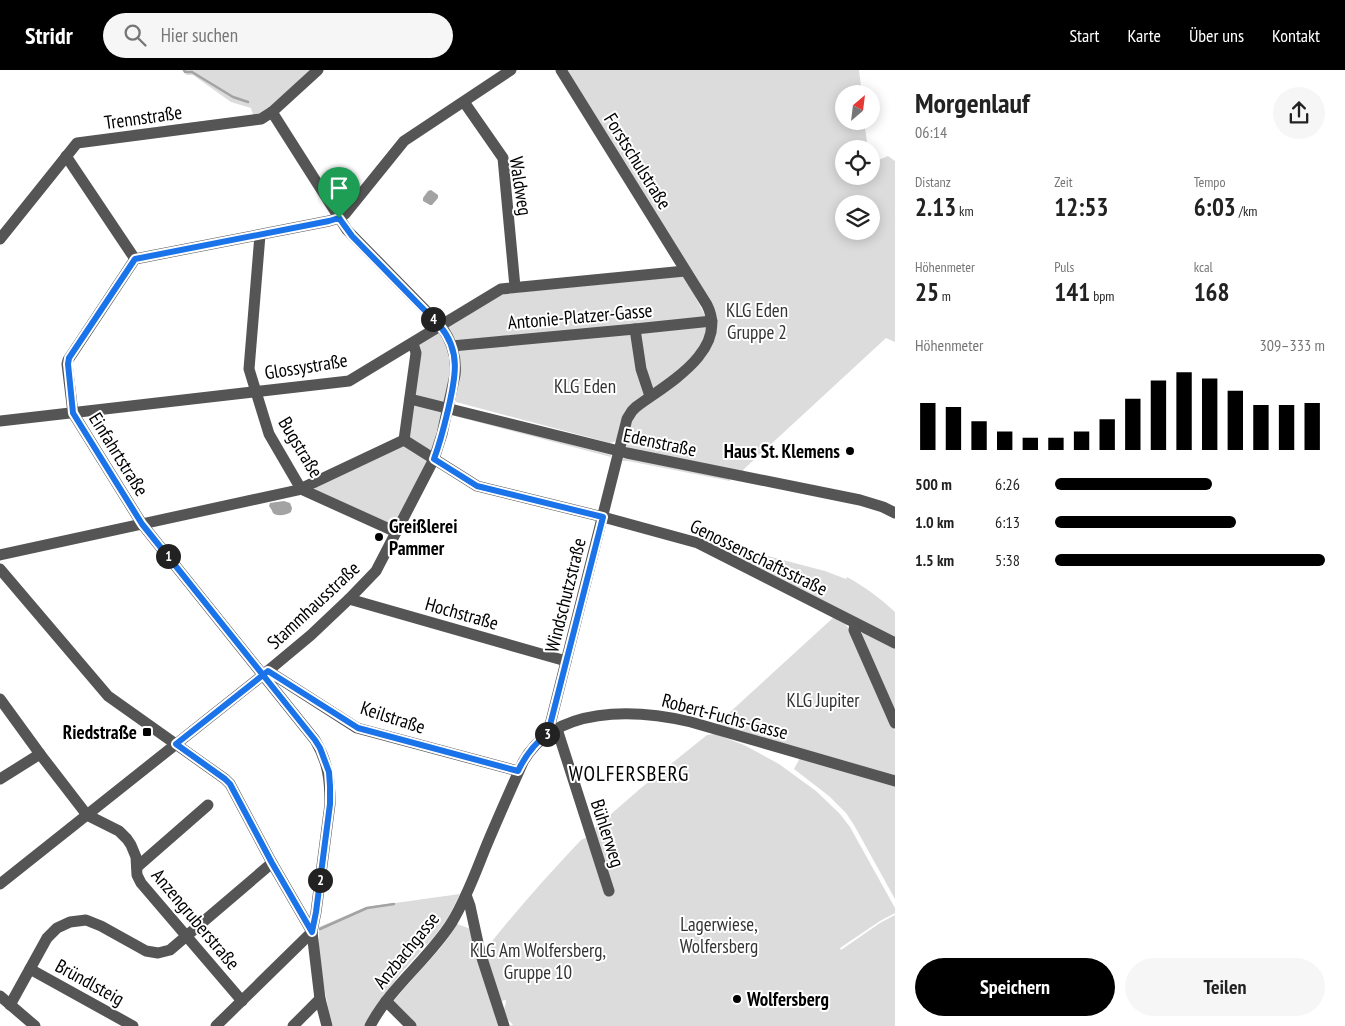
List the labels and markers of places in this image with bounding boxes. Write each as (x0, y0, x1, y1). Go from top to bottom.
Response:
pin (318, 167, 360, 218)
pin: 4 (420, 306, 446, 332)
place label: Haus St. Klemens (724, 439, 840, 463)
marker: Haus St. Klemens (844, 445, 856, 457)
place label: Greißlerei Pammer (389, 514, 457, 560)
marker: Greißlerei Pammer (373, 531, 385, 543)
pin: 1 (156, 544, 180, 568)
place label: Riedstraße (63, 720, 137, 744)
pin: 3 (534, 722, 560, 746)
marker: Riedstraße (141, 726, 153, 738)
pin: 2 (308, 868, 332, 892)
place label: Wolfersberg (746, 987, 829, 1011)
marker: Wolfersberg (731, 993, 743, 1005)

